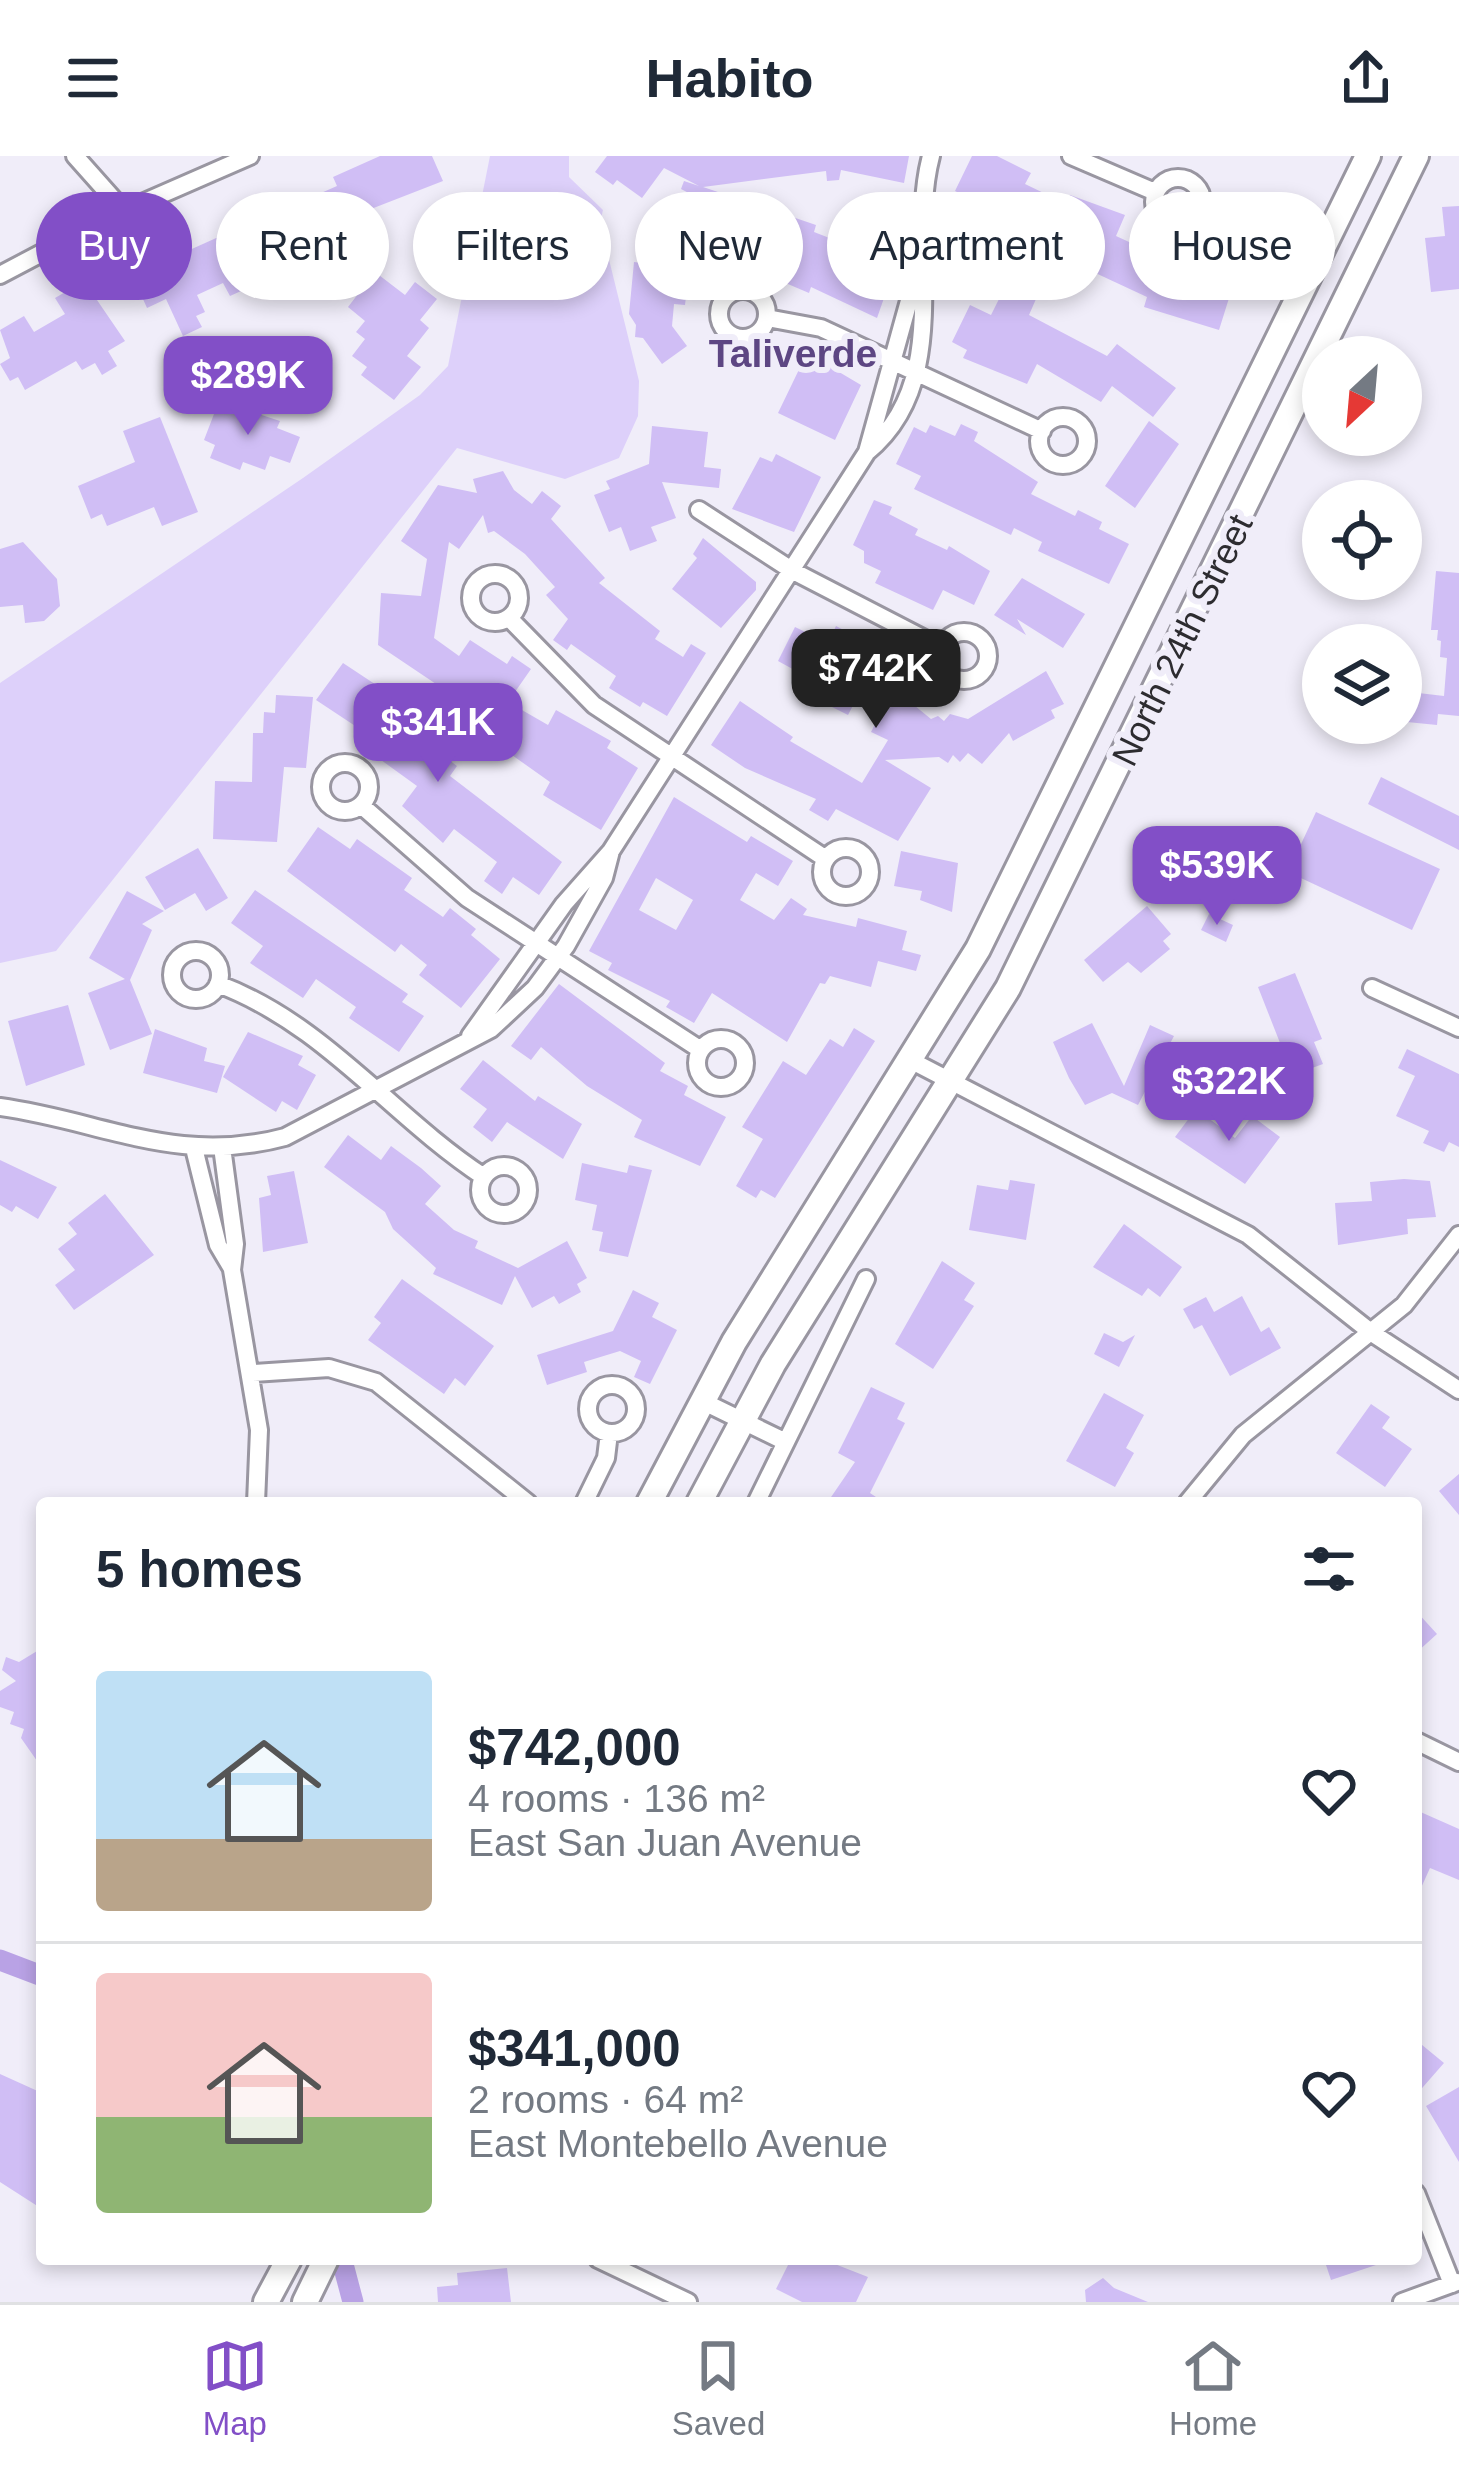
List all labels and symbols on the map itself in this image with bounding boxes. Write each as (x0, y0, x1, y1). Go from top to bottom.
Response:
district label: Taliverde (709, 332, 877, 375)
pin: $289K (164, 336, 332, 438)
north arrow (1302, 336, 1422, 456)
street label: North 24th Street (1103, 508, 1261, 772)
pin: $742K (792, 629, 960, 731)
pin: $341K (354, 683, 522, 785)
pin: $539K (1133, 826, 1301, 928)
pin: $322K (1145, 1042, 1313, 1144)

